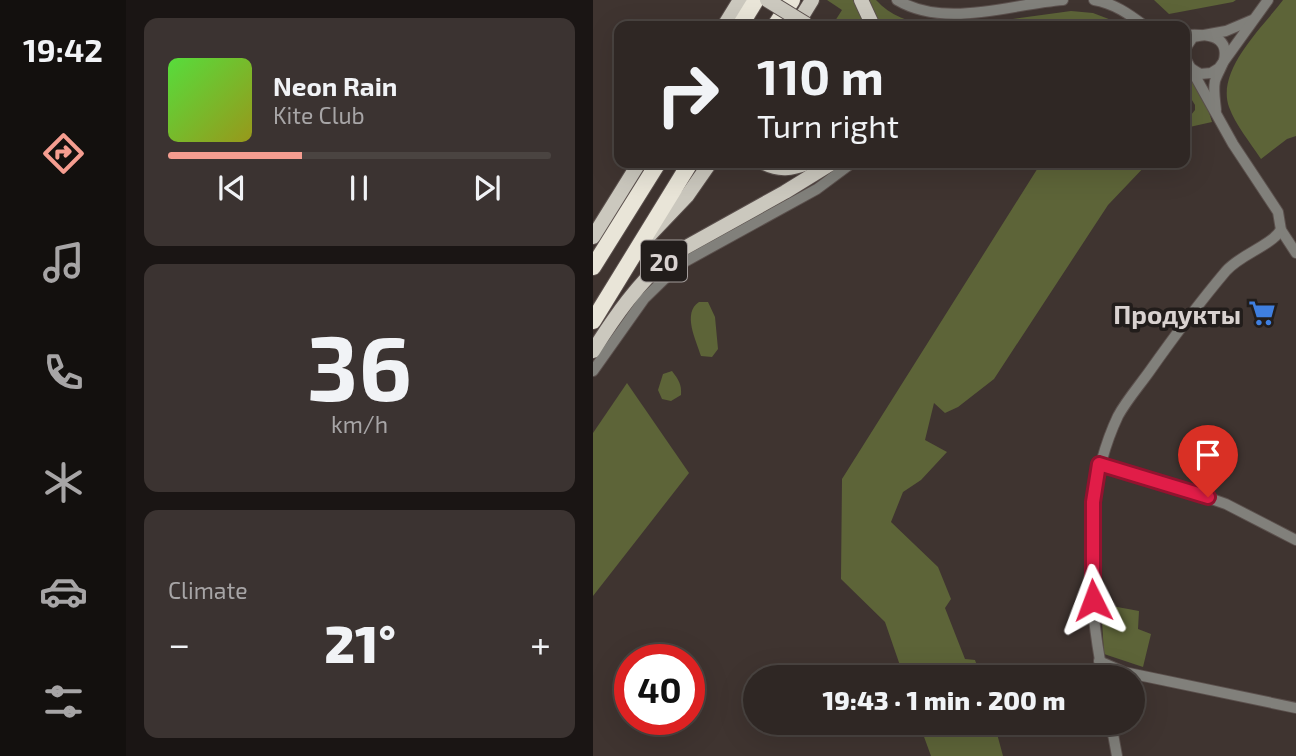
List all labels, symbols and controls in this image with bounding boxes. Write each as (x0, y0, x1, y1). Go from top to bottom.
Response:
text: 19:42 (23, 30, 103, 68)
text: 110 m (757, 46, 884, 105)
icon: right (642, 49, 733, 140)
text: Neon Rain (273, 70, 397, 101)
text: Kite Club (273, 101, 365, 129)
text: Turn right (757, 106, 899, 144)
icon: directions (39, 129, 88, 178)
icon: previous (213, 169, 251, 207)
icon: pause (340, 169, 378, 207)
icon: next (468, 169, 506, 207)
icon: music (39, 238, 88, 287)
road number: 20 (641, 240, 687, 282)
place label: Продукты (1113, 298, 1241, 329)
supermarket icon: Продукты (1247, 298, 1277, 328)
text: 36 (307, 310, 412, 419)
icon: phone (39, 348, 88, 397)
text: km/h (331, 410, 388, 438)
pin (1178, 425, 1238, 497)
icon: arrive (1189, 436, 1227, 474)
icon: climate (39, 458, 88, 507)
position arrow (1056, 563, 1130, 637)
icon: car (39, 567, 88, 616)
text: Climate (168, 576, 248, 604)
text: 21° (324, 611, 396, 673)
text: − (168, 620, 190, 666)
text: + (530, 620, 551, 666)
speed limit sign: 40 (614, 644, 705, 735)
icon: filters (39, 677, 88, 726)
text: 19:43 · 1 min · 200 m (823, 684, 1065, 715)

